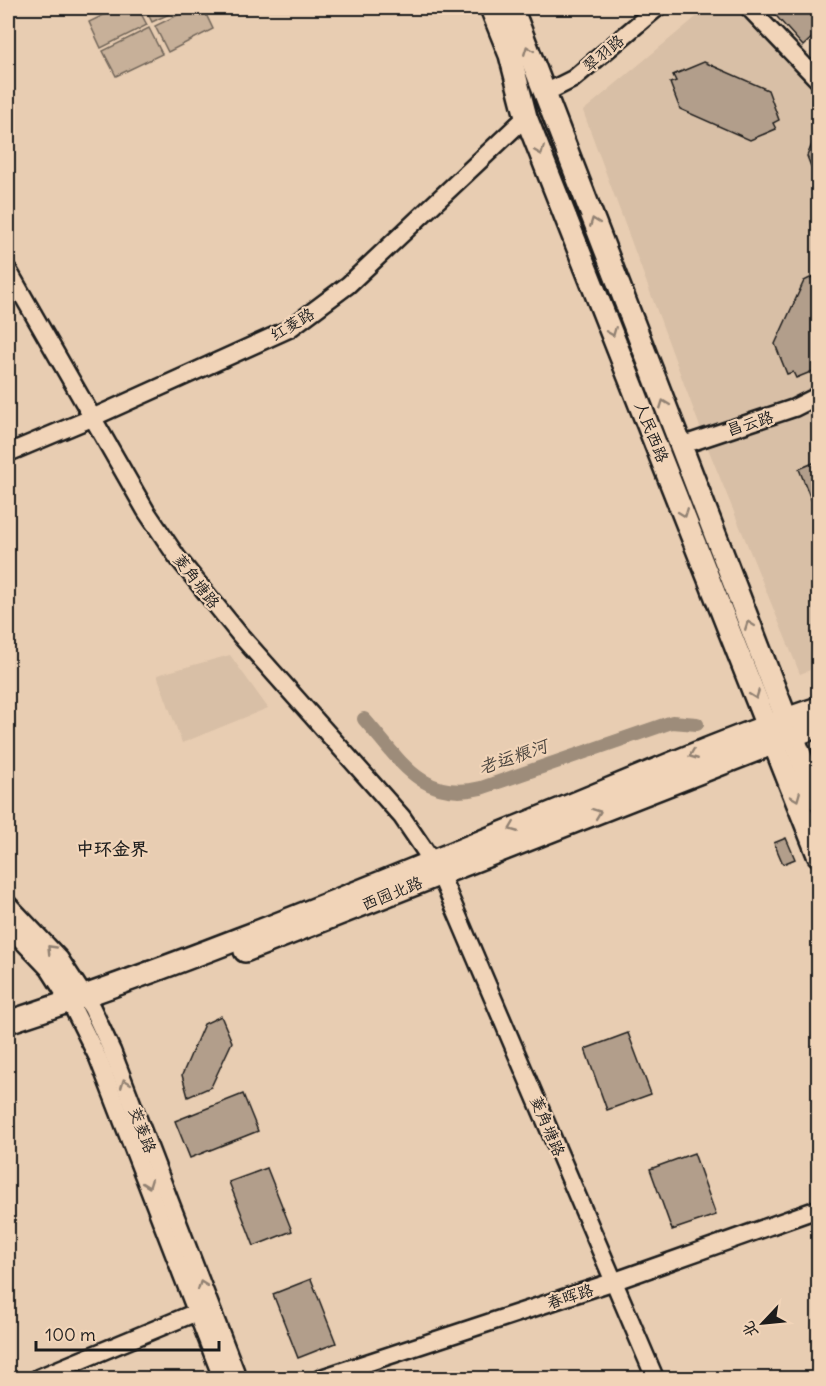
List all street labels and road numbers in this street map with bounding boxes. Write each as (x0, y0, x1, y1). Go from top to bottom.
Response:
street label: 翠羽路 (578, 30, 628, 76)
street label: 红菱路 (266, 303, 318, 345)
street label: 人民西路 (631, 399, 673, 465)
street label: 昌云路 (724, 406, 776, 440)
street label: 菱角塘路 (169, 550, 225, 612)
street label: 西园北路 (359, 872, 425, 914)
street label: 菱角塘路 (526, 1093, 570, 1159)
street label: 茭菱路 (125, 1104, 161, 1156)
street label: 春晖路 (544, 1279, 596, 1313)

